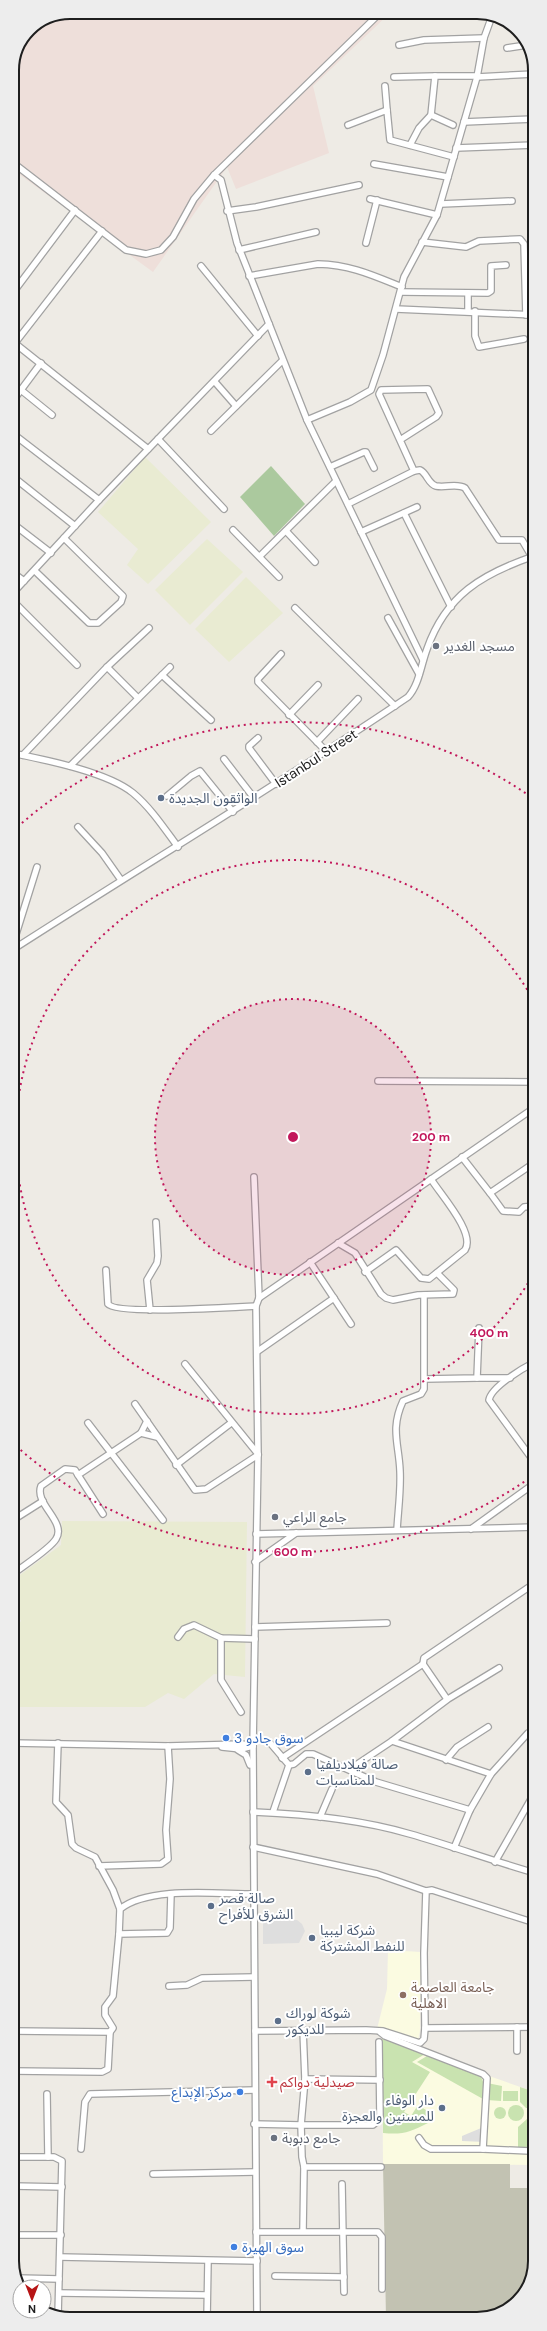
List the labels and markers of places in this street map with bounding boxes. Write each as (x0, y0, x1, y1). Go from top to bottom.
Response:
place label: مسجد الغدير (443, 637, 515, 655)
marker: مسجد الغدير (431, 641, 441, 651)
place label: الواثقون الجديدة (169, 789, 258, 807)
marker: الواثقون الجديدة (156, 793, 166, 803)
centre of rings (286, 1130, 300, 1144)
place label: جامع الراعي (283, 1508, 347, 1528)
marker: جامع الراعي (270, 1512, 280, 1522)
place label: سوق جادو 3 (234, 1729, 303, 1747)
marker: سوق جادو 3 (221, 1733, 231, 1743)
place label: صالة فيلاديلفيا للمناسبات (316, 1755, 398, 1789)
marker: صالة فيلاديلفيا للمناسبات (303, 1767, 313, 1777)
place label: صالة قصر الشرق للأفراح (218, 1889, 293, 1925)
marker: صالة قصر الشرق للأفراح (206, 1901, 216, 1911)
place label: شركة ليبيا للنفط المشتركة (320, 1921, 405, 1955)
marker: شركة ليبيا للنفط المشتركة (307, 1933, 317, 1943)
place label: جامعة العاصمة الاهلية (411, 1978, 494, 2012)
marker: جامعة العاصمة الاهلية (398, 1990, 408, 2000)
place label: شوكة لوراك للديكور (285, 2004, 351, 2038)
marker: شوكة لوراك للديكور (273, 2016, 283, 2026)
place label: صيدلية دواكم (280, 2073, 355, 2093)
marker: صيدلية دواكم (267, 2077, 277, 2087)
place label: مركز الإبداع (172, 2083, 232, 2103)
marker: مركز الإبداع (235, 2087, 245, 2097)
place label: دار الوفاء للمسنين والعجزة (342, 2091, 434, 2125)
marker: دار الوفاء للمسنين والعجزة (437, 2103, 447, 2113)
place label: جامع دبوبة (282, 2129, 340, 2149)
marker: جامع دبوبة (269, 2133, 279, 2143)
place label: سوق الهيرة (242, 2238, 304, 2256)
marker: سوق الهيرة (229, 2242, 239, 2252)

